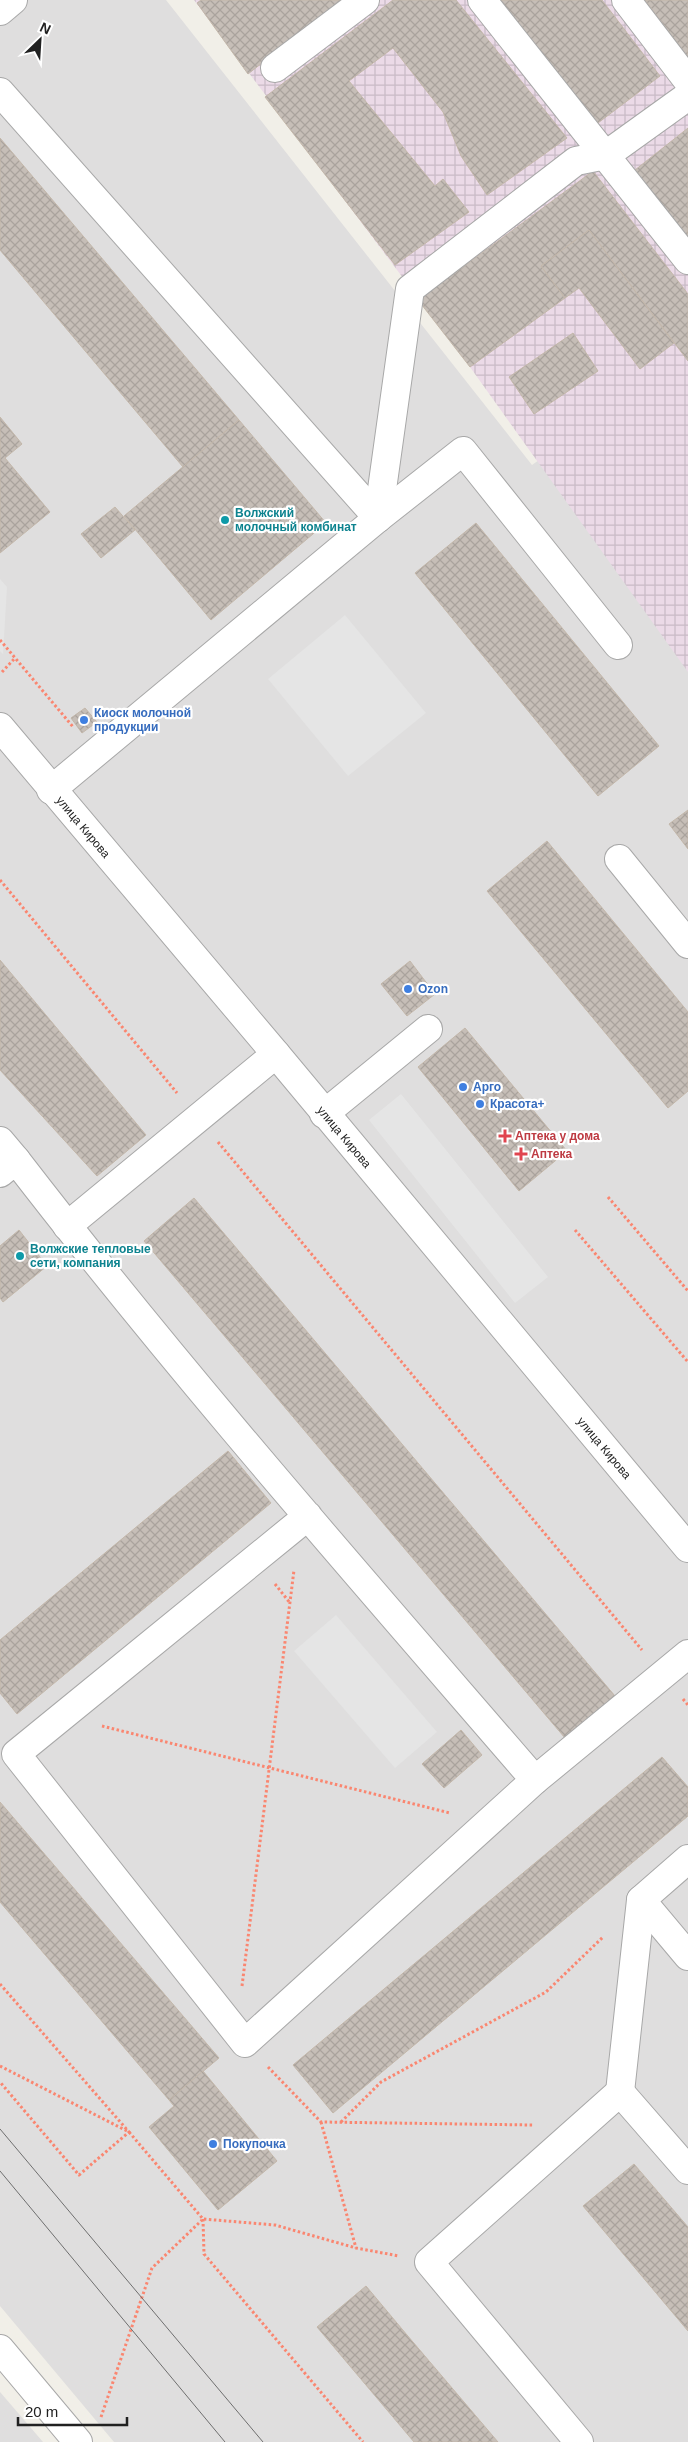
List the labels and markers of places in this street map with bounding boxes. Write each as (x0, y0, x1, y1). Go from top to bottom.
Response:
place label: Волжский молочный комбинат (235, 506, 357, 534)
marker: Волжский молочный комбинат (219, 514, 231, 526)
place label: Киоск молочной продукции (94, 706, 191, 734)
marker: Киоск молочной продукции (78, 714, 90, 726)
place label: Ozon (418, 982, 448, 996)
marker: Ozon (402, 983, 414, 995)
place label: Арго (473, 1080, 501, 1094)
marker: Арго (457, 1081, 469, 1093)
place label: Красота+ (490, 1097, 545, 1111)
marker: Красота+ (474, 1098, 486, 1110)
place label: Аптека у дома (515, 1129, 600, 1143)
marker: Аптека у дома (499, 1130, 511, 1142)
place label: Аптека (531, 1147, 572, 1161)
marker: Аптека (515, 1148, 527, 1160)
place label: Волжские тепловые сети, компания (30, 1242, 151, 1270)
marker: Волжские тепловые сети, компания (14, 1250, 26, 1262)
place label: Покупочка (223, 2137, 286, 2151)
marker: Покупочка (207, 2138, 219, 2150)

